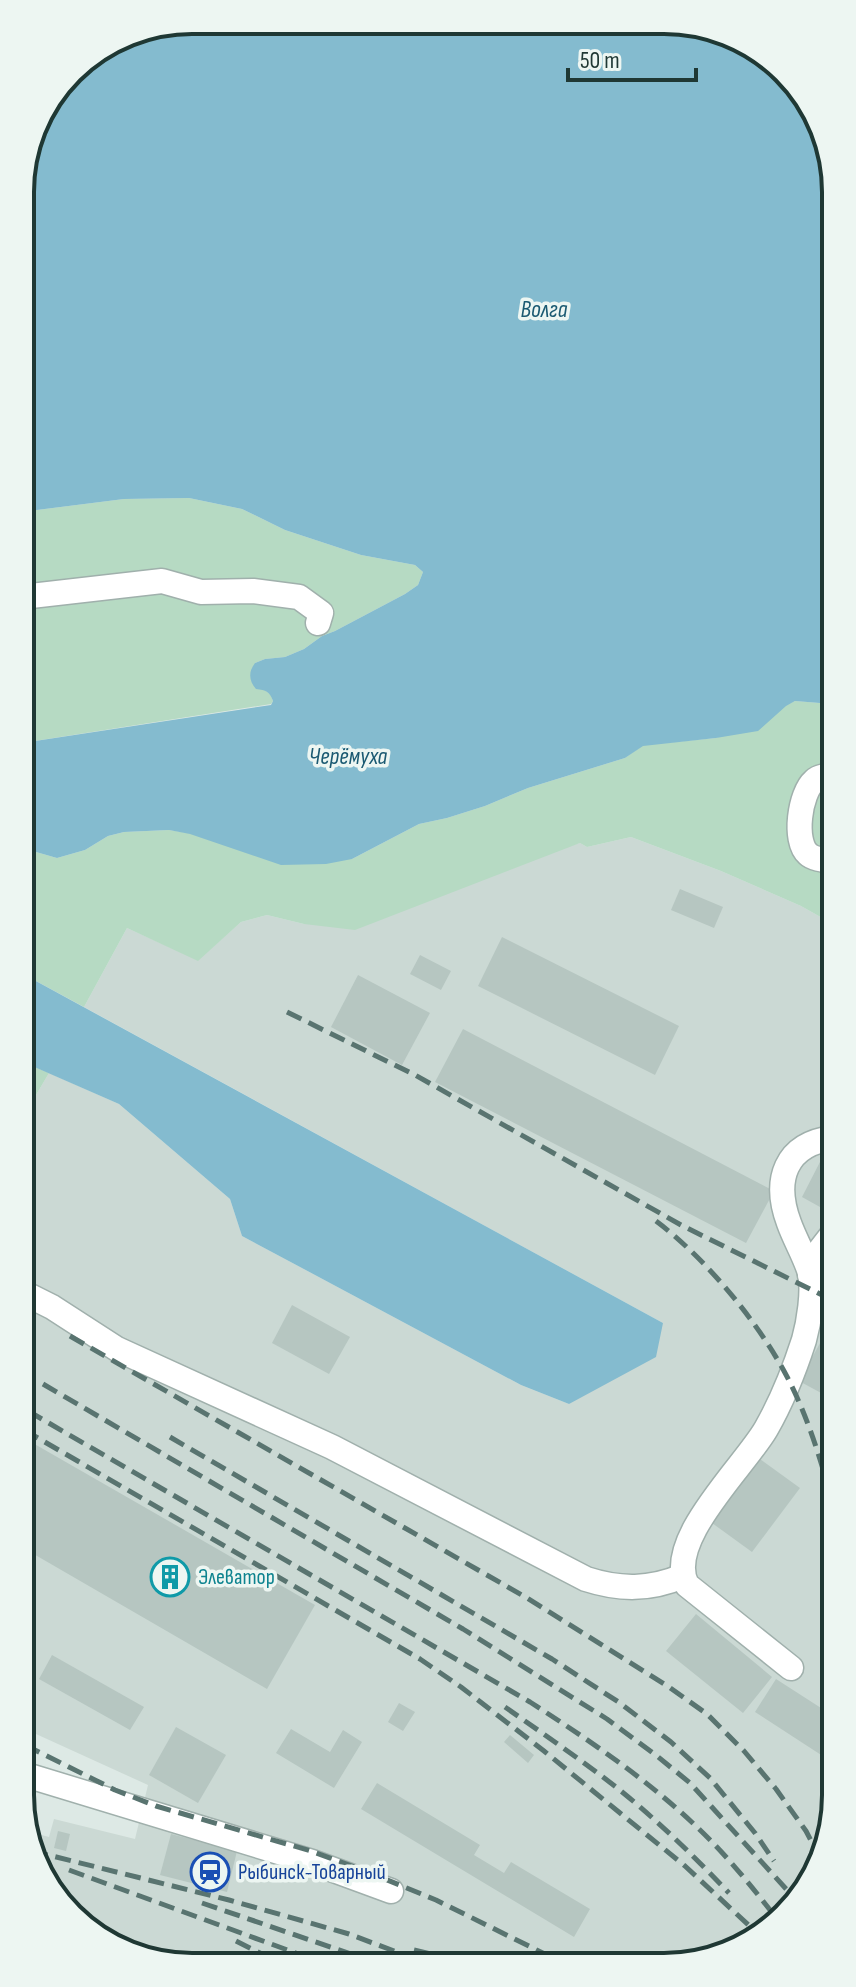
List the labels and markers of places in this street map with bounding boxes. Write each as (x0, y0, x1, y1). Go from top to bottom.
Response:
building icon: Элеватор (149, 1556, 191, 1598)
place label: Элеватор (198, 1564, 275, 1591)
station icon: Рыбинск-Товарный (189, 1851, 231, 1893)
place label: Рыбинск-Товарный (238, 1859, 386, 1886)

